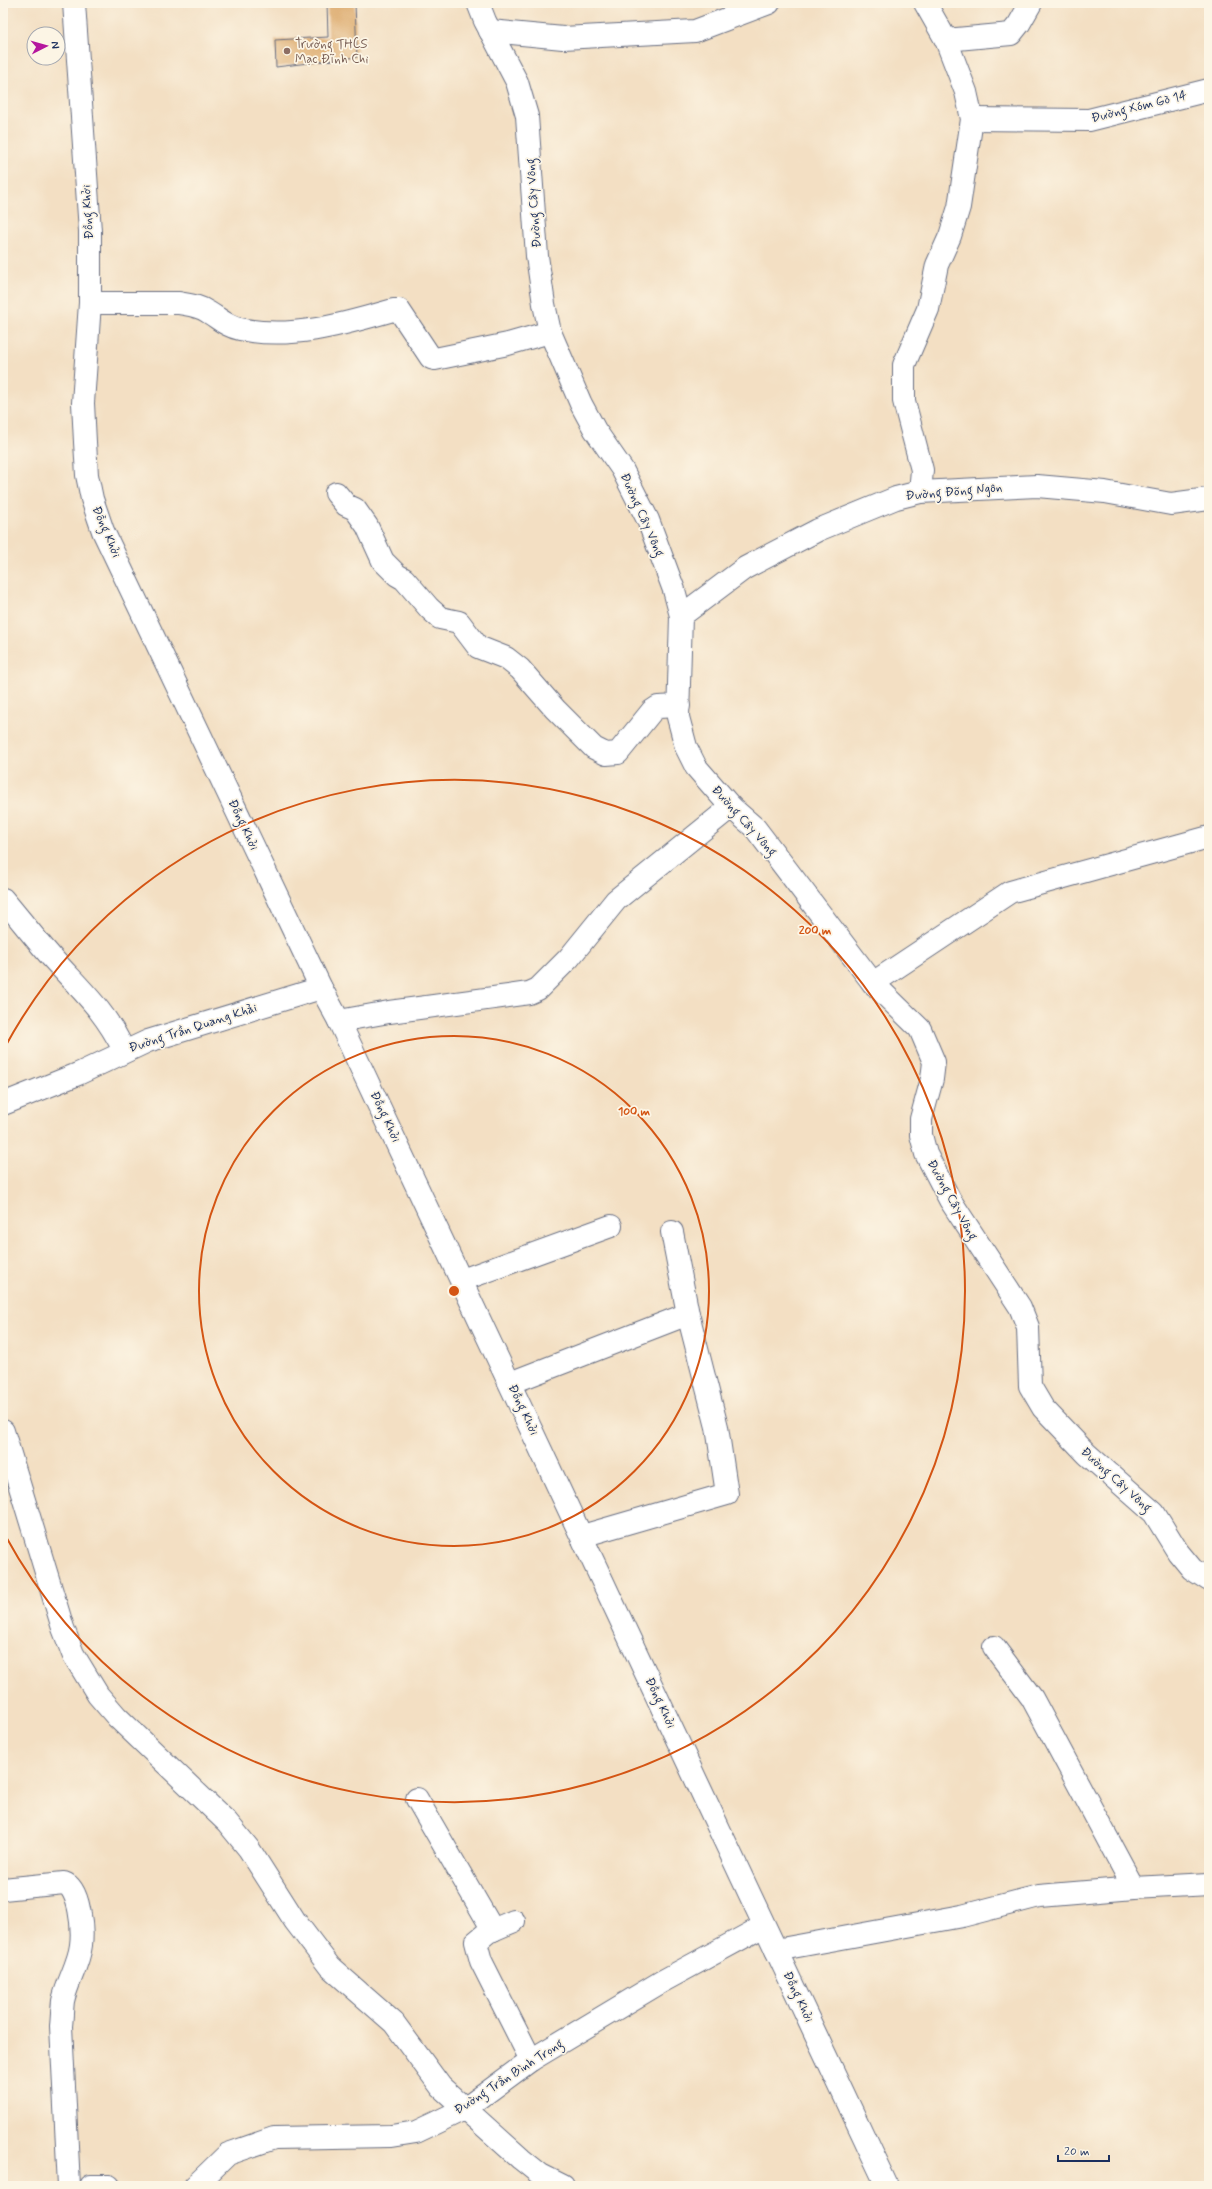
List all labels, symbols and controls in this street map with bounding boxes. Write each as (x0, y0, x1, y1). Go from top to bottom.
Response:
north arrow (26, 26, 66, 66)
place label: Trường THCS Mạc Đĩnh Chi (295, 36, 369, 68)
text: N (48, 41, 62, 49)
marker: Trường THCS Mạc Đĩnh Chi (282, 46, 292, 56)
street label: Đường Xóm Gò 14 (1089, 87, 1189, 129)
street label: Đường Cây Vông (522, 157, 548, 248)
street label: Đồng Khởi (78, 184, 100, 240)
street label: Đường Cây Vông (614, 470, 668, 560)
street label: Đường Đõng Ngôn (905, 479, 1003, 507)
street label: Đồng Khởi (86, 504, 124, 561)
street label: Đường Cây Vông (706, 782, 780, 861)
street label: Đồng Khởi (222, 797, 262, 854)
text: 200 m (799, 923, 832, 939)
street label: Đường Trần Quang Khải (127, 999, 260, 1059)
street label: Đồng Khởi (364, 1089, 404, 1146)
text: 100 m (618, 1104, 651, 1120)
street label: Đường Cây Vông (921, 1157, 981, 1244)
centre of rings (447, 1284, 461, 1298)
street label: Đồng Khởi (502, 1382, 542, 1439)
street label: Đường Cây Vông (1076, 1444, 1155, 1518)
street label: Đồng Khởi (639, 1675, 679, 1732)
street label: Đồng Khởi (777, 1969, 817, 2026)
street label: Đường Trần Bình Trọng (451, 2035, 568, 2120)
scale bar (1058, 2137, 1109, 2163)
text: 20 m (1064, 2144, 1090, 2160)

